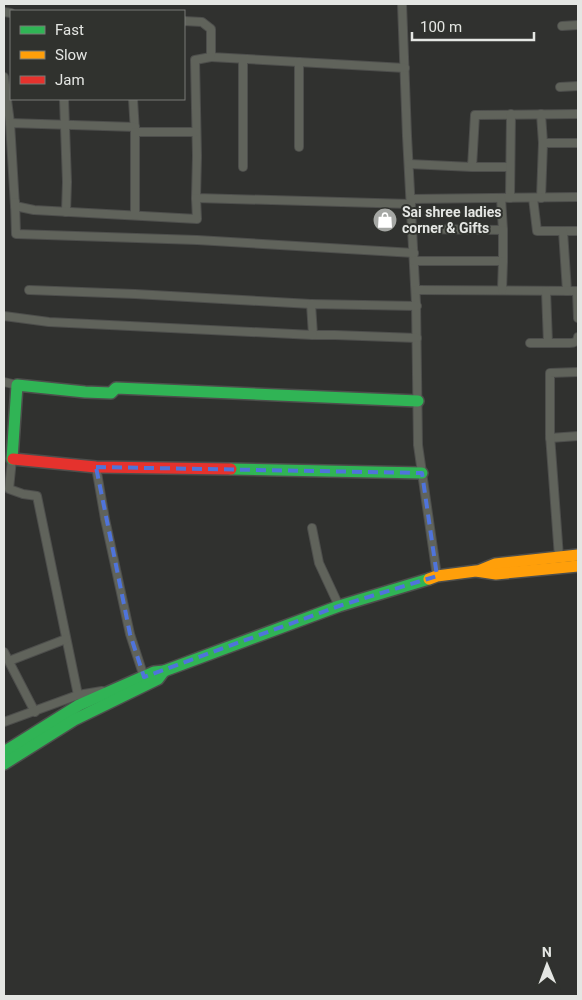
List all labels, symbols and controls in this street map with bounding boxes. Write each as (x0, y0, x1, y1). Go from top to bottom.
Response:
legend (10, 10, 185, 100)
scale bar (412, 10, 534, 42)
text: 100 m (420, 18, 462, 36)
text: Fast (55, 21, 84, 39)
text: Slow (55, 46, 87, 64)
text: Jam (55, 71, 85, 89)
place label: Sai shree ladies corner & Gifts (402, 204, 501, 236)
shop icon: Sai shree ladies corner & Gifts (372, 207, 398, 233)
north arrow (522, 940, 572, 990)
text: N (542, 944, 552, 960)

